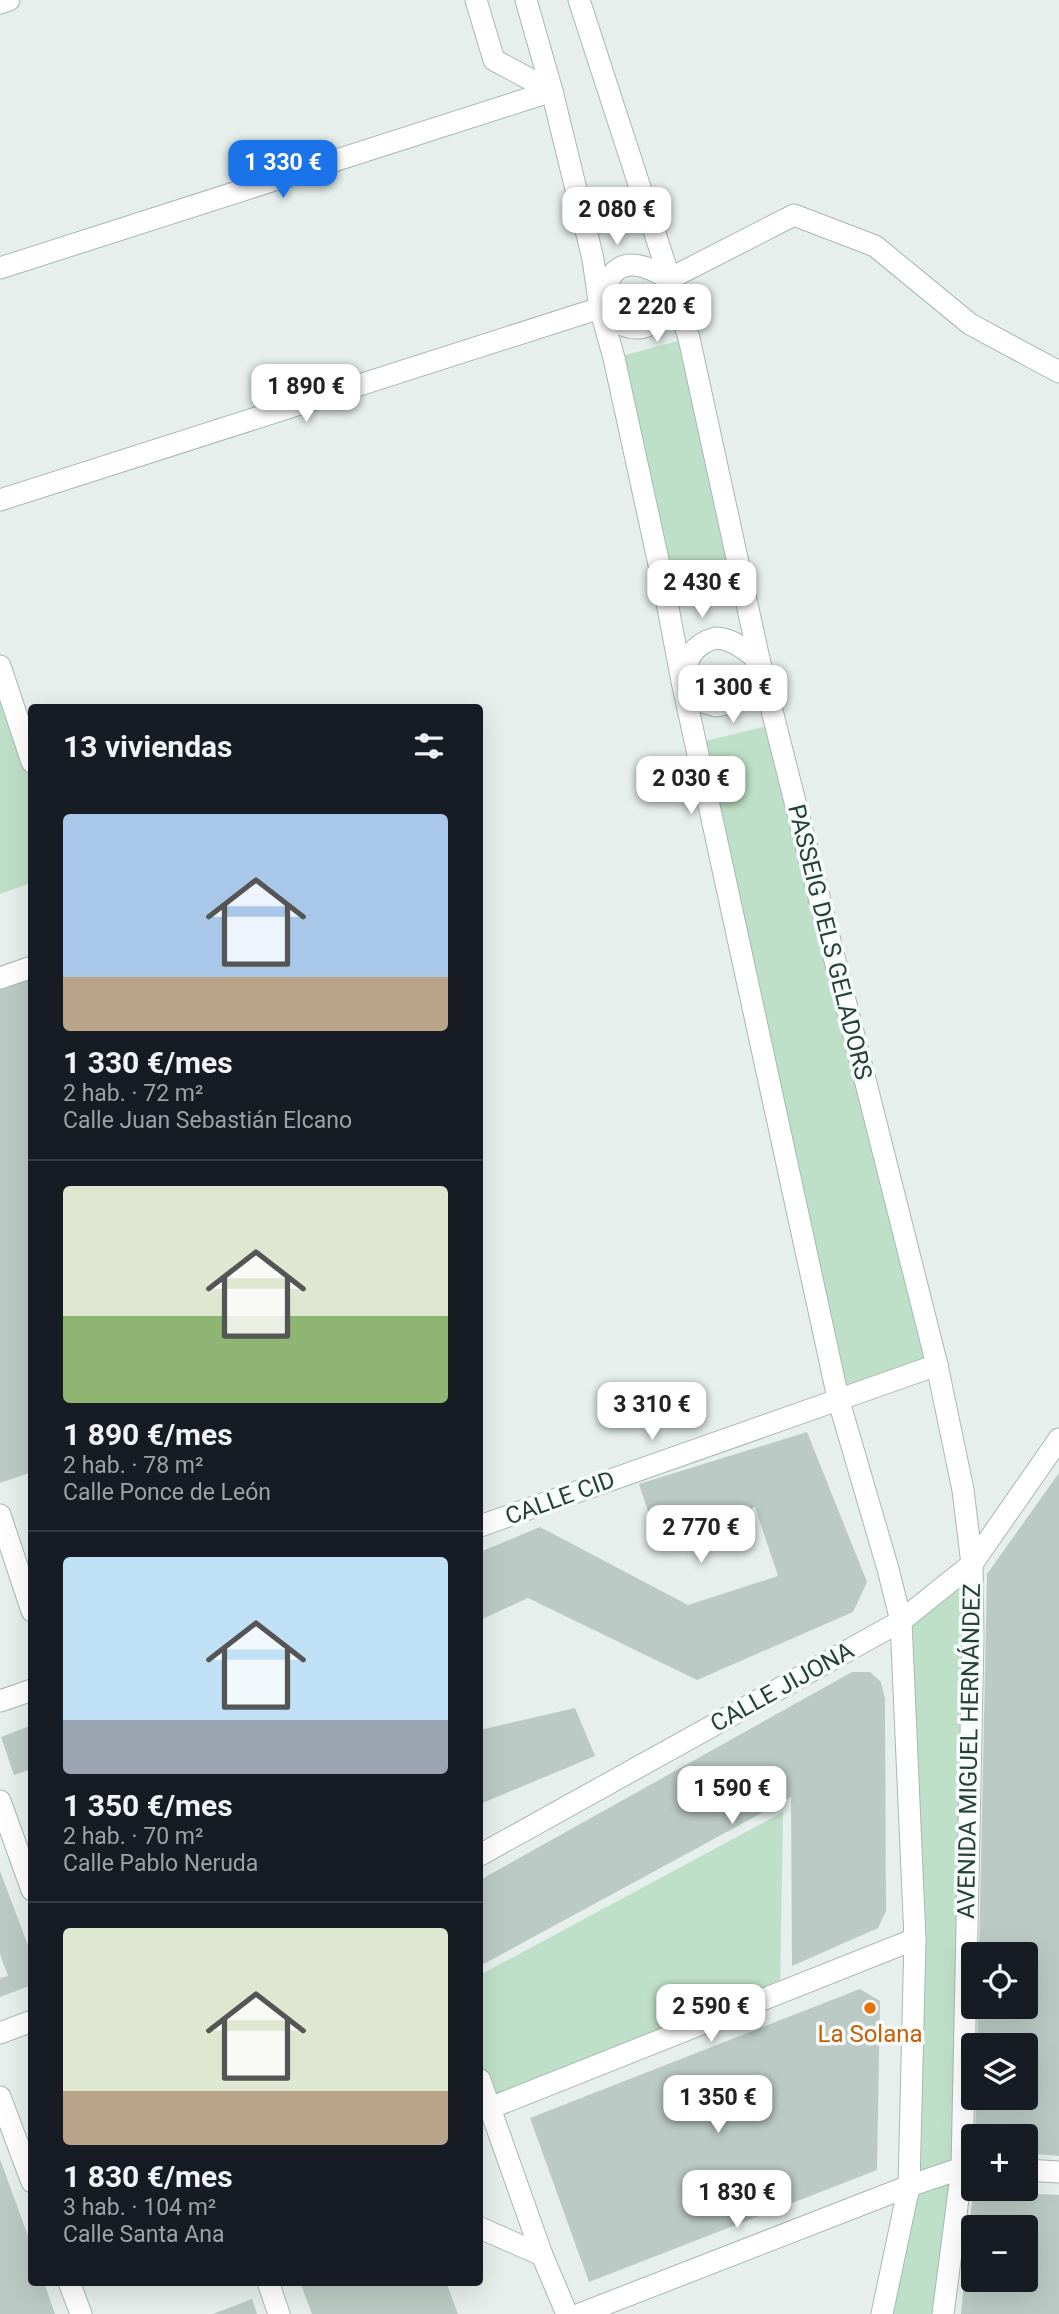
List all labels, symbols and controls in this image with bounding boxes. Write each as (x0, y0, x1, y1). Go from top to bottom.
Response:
pin: 1 330 € (218, 140, 348, 200)
text: 1 330 € (244, 149, 322, 176)
pin: 2 080 € (552, 188, 682, 247)
text: 2 080 € (578, 196, 656, 223)
pin: 2 220 € (592, 284, 722, 344)
text: 2 220 € (618, 293, 696, 320)
pin: 1 890 € (241, 364, 371, 424)
text: 1 890 € (267, 373, 345, 400)
pin: 2 430 € (637, 560, 767, 620)
text: 2 430 € (663, 569, 741, 596)
pin: 1 300 € (668, 666, 798, 725)
text: 1 300 € (694, 674, 772, 701)
icon: filters (410, 727, 448, 765)
text: 13 viviendas (63, 729, 233, 764)
pin: 2 030 € (626, 756, 756, 816)
text: 2 030 € (652, 765, 730, 792)
street label: PASSEIG DELS GELADORS (782, 801, 878, 1083)
icon: home (193, 859, 319, 985)
text: 1 330 €/mes (63, 1045, 233, 1080)
text: 2 hab. · 72 m² (63, 1080, 203, 1107)
text: Calle Juan Sebastián Elcano (63, 1107, 352, 1134)
icon: home (193, 1231, 319, 1357)
pin: 3 310 € (587, 1382, 717, 1442)
text: 3 310 € (613, 1391, 691, 1418)
text: 1 890 €/mes (63, 1417, 233, 1452)
text: 2 hab. · 78 m² (63, 1452, 203, 1479)
street label: CALLE CID (501, 1465, 619, 1531)
text: Calle Ponce de León (63, 1479, 271, 1506)
pin: 2 770 € (636, 1506, 766, 1565)
text: 2 770 € (662, 1514, 740, 1541)
street label: AVENIDA MIGUEL HERNÁNDEZ (952, 1583, 986, 1919)
icon: home (193, 1602, 319, 1728)
street label: CALLE JIJONA (706, 1636, 859, 1738)
pin: 1 590 € (667, 1766, 797, 1826)
text: 1 590 € (693, 1775, 771, 1802)
text: 1 350 €/mes (63, 1788, 233, 1823)
text: 2 hab. · 70 m² (63, 1823, 203, 1850)
text: Calle Pablo Neruda (63, 1850, 258, 1877)
map controls (961, 1942, 1038, 2292)
button: locate (961, 1942, 1038, 2019)
icon: home (193, 1973, 319, 2099)
pin: 2 590 € (646, 1984, 776, 2044)
text: 2 590 € (672, 1993, 750, 2020)
marker: La Solana (862, 2000, 878, 2016)
place label: La Solana (817, 2020, 923, 2048)
button: layers (961, 2033, 1038, 2110)
pin: 1 350 € (653, 2076, 783, 2135)
text: 1 350 € (679, 2084, 757, 2111)
button: + (961, 2124, 1038, 2201)
text: 1 830 €/mes (63, 2159, 233, 2194)
pin: 1 830 € (672, 2170, 802, 2230)
text: 1 830 € (698, 2179, 776, 2206)
text: 3 hab. · 104 m² (63, 2194, 216, 2221)
button: − (961, 2215, 1038, 2292)
text: Calle Santa Ana (63, 2221, 224, 2248)

